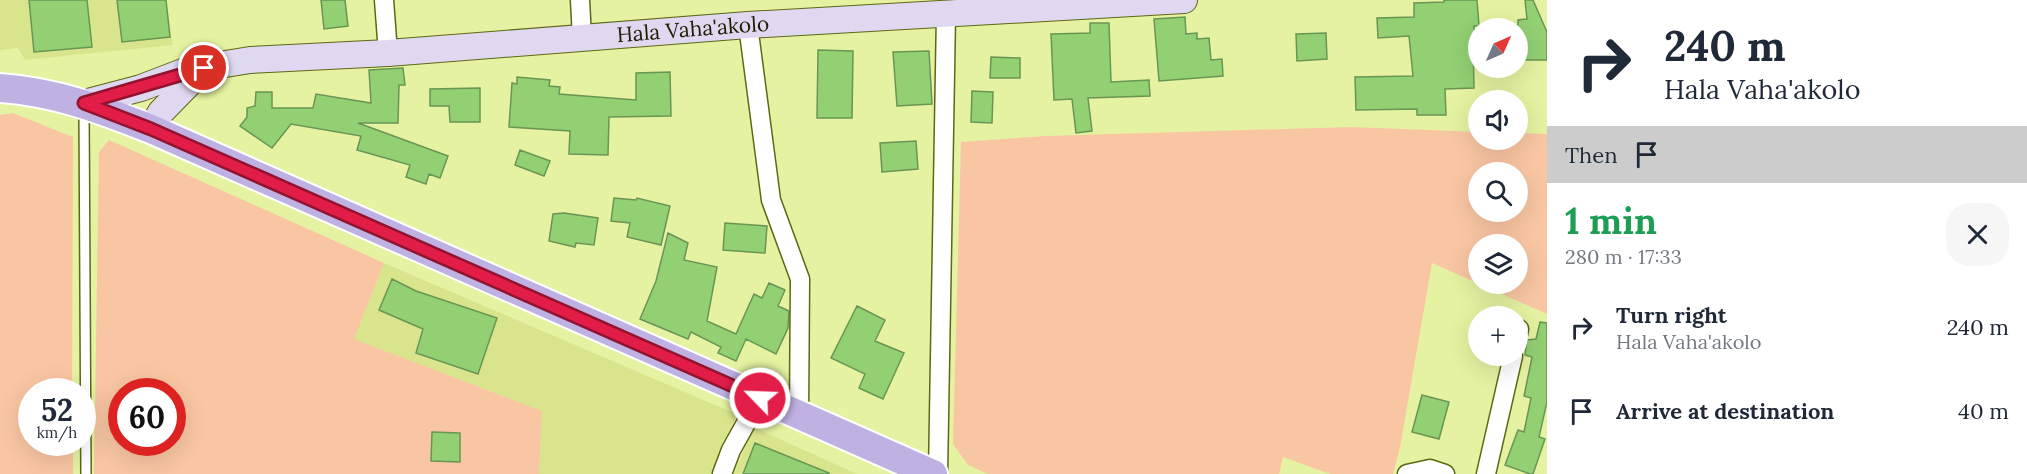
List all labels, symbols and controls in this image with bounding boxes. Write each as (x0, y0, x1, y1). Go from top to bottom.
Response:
street label: Hala Vaha'akolo (616, 10, 770, 48)
north arrow (1468, 18, 1528, 78)
map controls (1468, 18, 1528, 366)
text: 240 m (1664, 19, 1786, 73)
icon: right (1565, 24, 1643, 102)
pin (178, 42, 229, 93)
icon: arrive (187, 51, 220, 84)
text: Hala Vaha'akolo (1664, 72, 1860, 106)
button: sound (1468, 90, 1528, 150)
icon: arrive (1630, 138, 1663, 171)
text: Then (1565, 141, 1618, 169)
button: search (1468, 162, 1528, 222)
text: 1 min (1565, 198, 1657, 244)
button: close (1946, 203, 2009, 266)
button: layers (1468, 234, 1528, 294)
text: 280 m · 17:33 (1565, 244, 1682, 269)
text: Turn right (1616, 301, 1727, 329)
button: + (1468, 306, 1528, 366)
icon: right (1565, 311, 1598, 344)
text: 240 m (1947, 313, 2009, 341)
text: Hala Vaha'akolo (1616, 329, 1762, 354)
position arrow (728, 366, 792, 430)
speed limit sign: 60 (108, 378, 186, 456)
text: 52 (41, 391, 73, 429)
icon: arrive (1565, 395, 1598, 428)
text: Arrive at destination (1616, 397, 1834, 425)
text: 40 m (1958, 397, 2009, 425)
text: km/h (37, 423, 77, 442)

